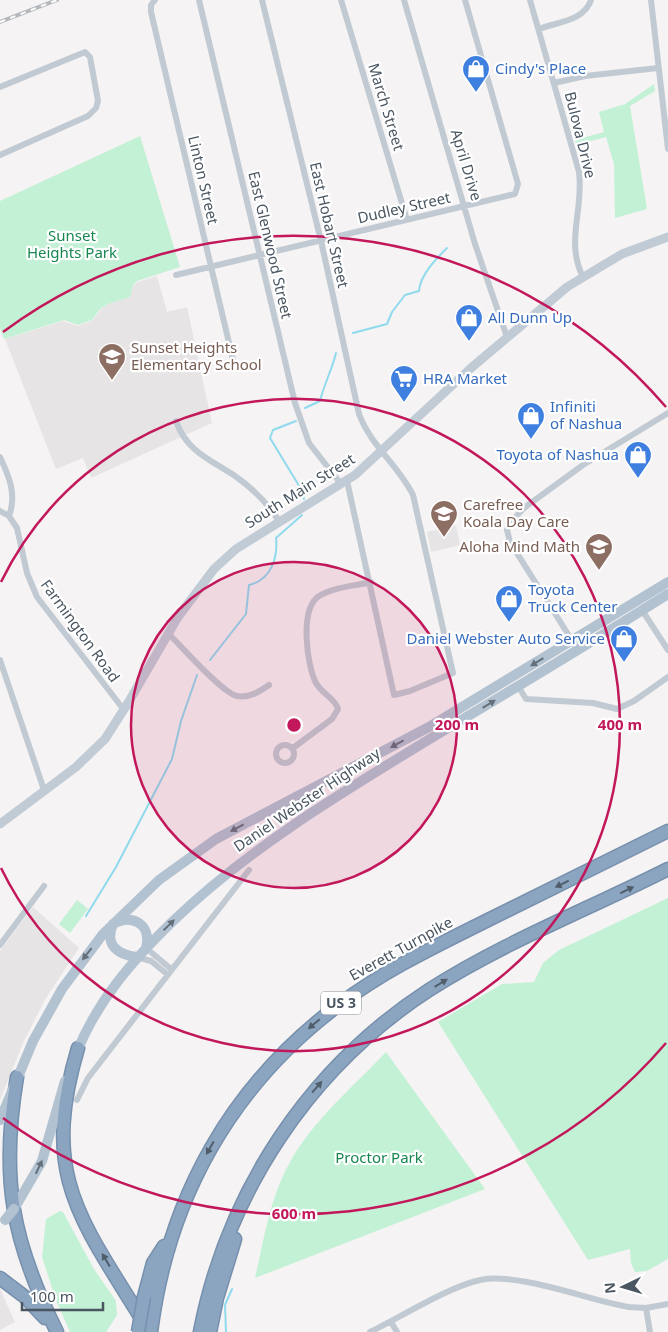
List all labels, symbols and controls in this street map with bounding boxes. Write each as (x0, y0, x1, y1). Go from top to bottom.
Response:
shop icon: Cindy's Place (461, 54, 491, 93)
place label: Cindy's Place (495, 58, 586, 78)
street label: March Street (364, 61, 410, 153)
street label: Bulova Drive (561, 89, 601, 180)
street label: April Drive (447, 127, 487, 203)
street label: Linton Street (184, 133, 224, 227)
street label: East Hobart Street (306, 160, 354, 290)
street label: East Glenwood Street (244, 169, 298, 321)
street label: Dudley Street (355, 186, 453, 227)
park label: Sunset Heights Park (27, 225, 117, 262)
shop icon: All Dunn Up (454, 303, 484, 342)
place label: All Dunn Up (488, 307, 572, 327)
place label: Sunset Heights Elementary School (131, 337, 262, 374)
school or university icon: Sunset Heights Elementary School (97, 342, 127, 381)
supermarket icon: HRA Market (389, 364, 419, 403)
place label: HRA Market (423, 368, 508, 388)
place label: Infiniti of Nashua (550, 396, 622, 433)
shop icon: Infiniti of Nashua (516, 401, 546, 440)
shop icon: Toyota of Nashua (623, 440, 653, 479)
place label: Toyota of Nashua (496, 444, 619, 464)
street label: South Main Street (241, 448, 359, 532)
place label: Carefree Koala Day Care (463, 494, 569, 531)
school or university icon: Carefree Koala Day Care (429, 499, 459, 538)
school or university icon: Aloha Mind Math (584, 532, 614, 571)
place label: Aloha Mind Math (459, 536, 580, 556)
street label: Farmington Road (37, 575, 125, 686)
place label: Toyota Truck Center (528, 579, 617, 616)
shop icon: Toyota Truck Center (494, 584, 524, 623)
shop icon: Daniel Webster Auto Service (609, 624, 639, 663)
place label: Daniel Webster Auto Service (406, 628, 605, 648)
one-way arrow (531, 658, 544, 667)
one-way arrow (482, 699, 495, 708)
text: 200 m (435, 714, 479, 734)
text: 400 m (598, 714, 642, 734)
centre of rings (285, 716, 303, 734)
one-way arrow (390, 740, 404, 749)
street label: Daniel Webster Highway (229, 742, 384, 856)
one-way arrow (230, 824, 245, 832)
one-way arrow (554, 880, 569, 888)
one-way arrow (619, 885, 634, 894)
street label: Everett Turnpike (345, 911, 456, 985)
one-way arrow (163, 920, 175, 932)
one-way arrow (82, 947, 93, 960)
one-way arrow (434, 978, 448, 987)
road number: US 3 (321, 991, 361, 1014)
one-way arrow (309, 1018, 321, 1030)
one-way arrow (311, 1082, 323, 1094)
one-way arrow (206, 1140, 214, 1155)
park label: Proctor Park (335, 1147, 423, 1167)
one-way arrow (35, 1160, 43, 1174)
text: 600 m (272, 1203, 316, 1223)
one-way arrow (101, 1254, 110, 1267)
north arrow (598, 1262, 648, 1312)
scale bar (22, 1280, 104, 1312)
text: N (600, 1282, 620, 1295)
text: 100 m (30, 1286, 74, 1306)

